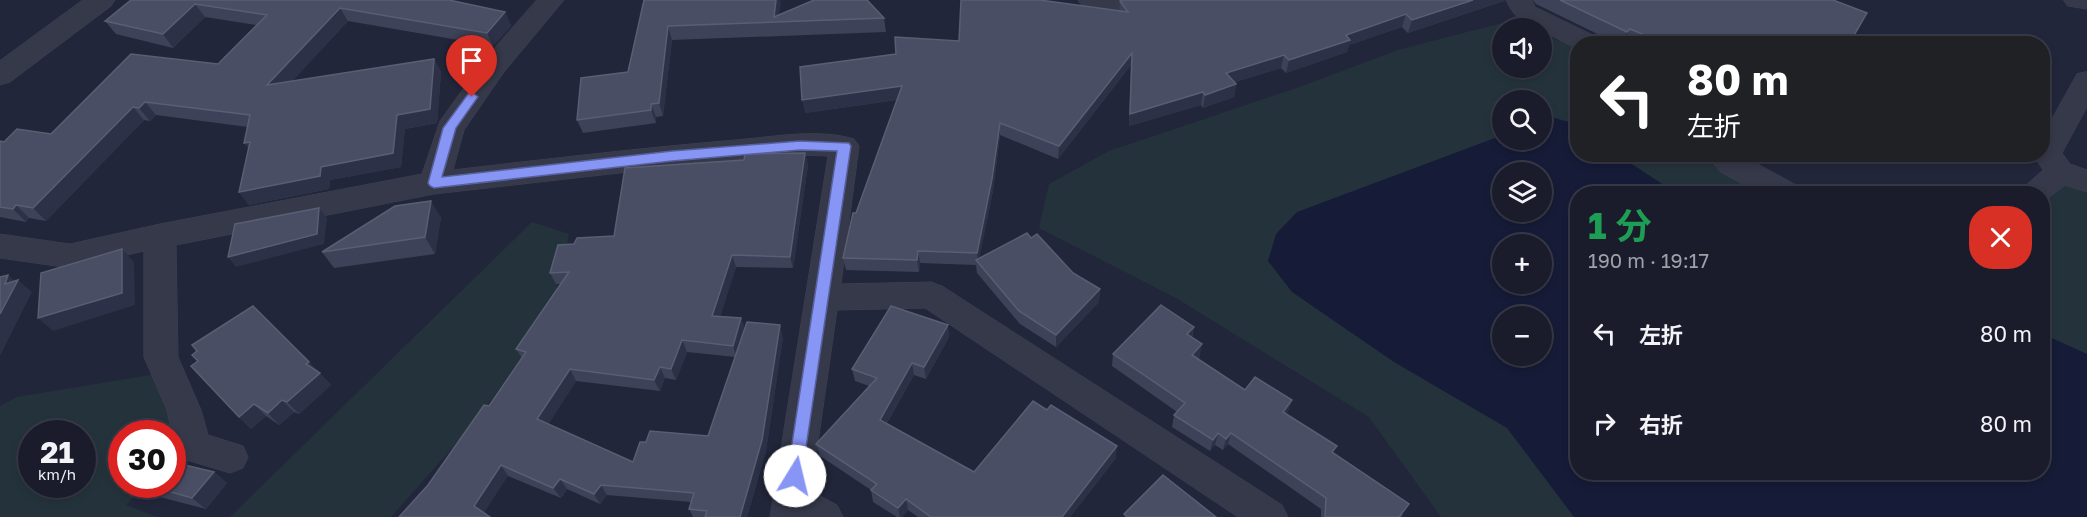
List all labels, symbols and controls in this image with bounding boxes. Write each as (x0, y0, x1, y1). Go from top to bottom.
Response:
map controls (1492, 18, 1552, 366)
button: sound (1492, 18, 1552, 78)
pin (446, 35, 497, 97)
icon: arrive (455, 44, 488, 77)
text: 80 m (1687, 54, 1788, 104)
icon: left (1588, 60, 1666, 138)
button: search (1492, 90, 1552, 150)
text: 左折 (1687, 110, 1741, 142)
button: layers (1492, 162, 1552, 222)
text: 1 分 (1588, 204, 1652, 247)
button: close (1969, 206, 2032, 269)
button: + (1492, 234, 1552, 294)
text: 190 m · 19:17 (1588, 248, 1709, 272)
button: − (1492, 306, 1552, 366)
icon: left (1588, 317, 1621, 350)
text: 80 m (1980, 320, 2032, 347)
text: 左折 (1639, 321, 1683, 348)
icon: right (1588, 407, 1621, 440)
text: 80 m (1980, 410, 2032, 437)
text: 右折 (1639, 411, 1683, 438)
speed limit sign: 30 (108, 420, 186, 498)
text: 21 (40, 434, 74, 470)
position arrow (763, 444, 827, 508)
text: km/h (38, 465, 76, 483)

